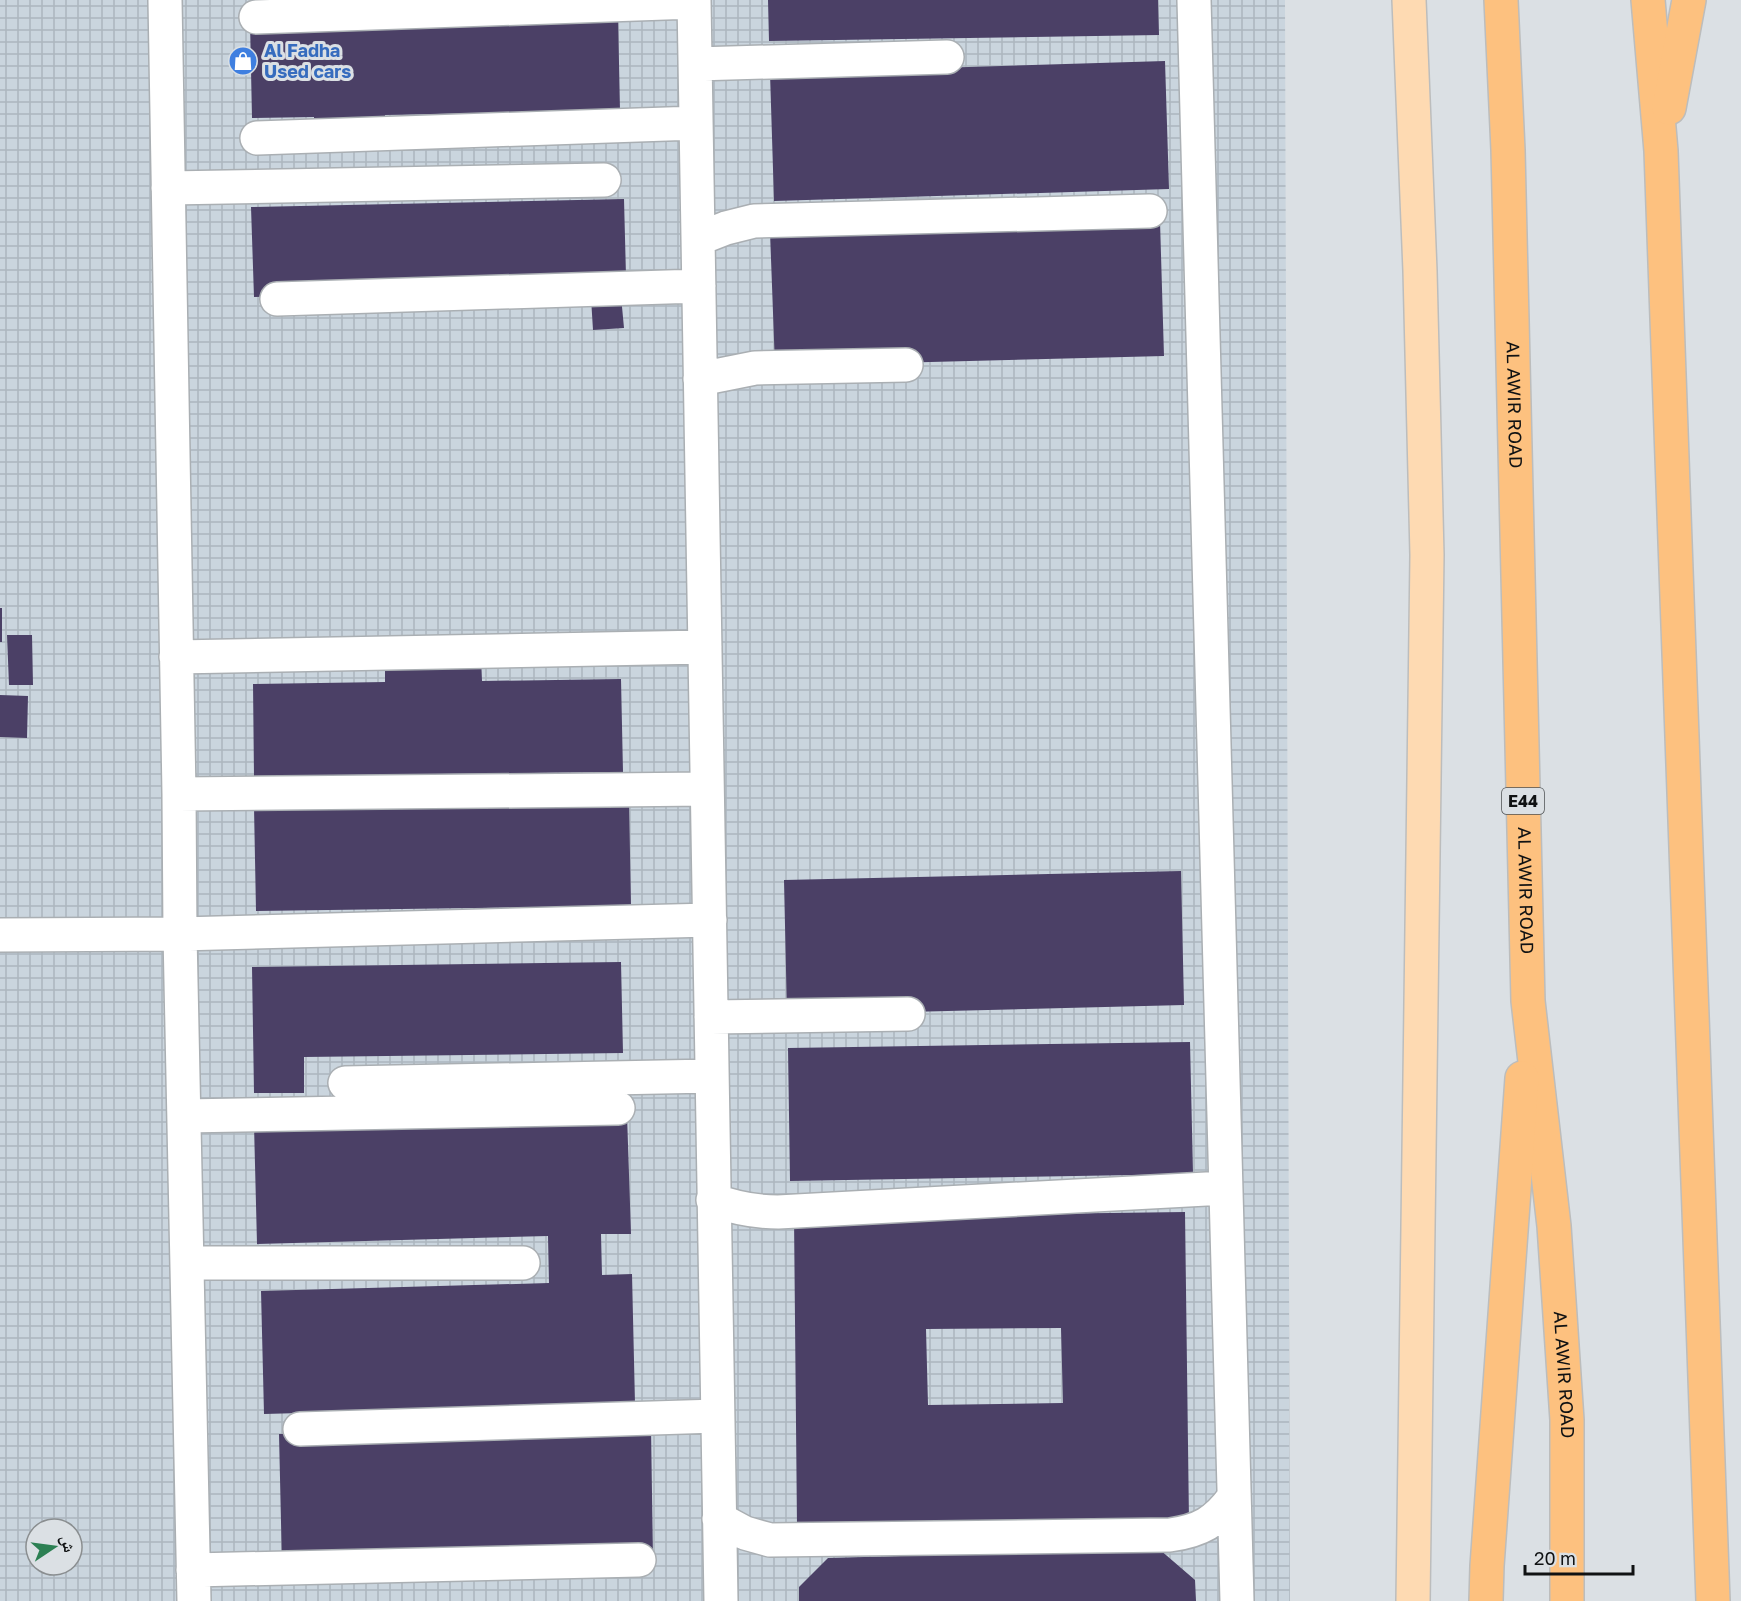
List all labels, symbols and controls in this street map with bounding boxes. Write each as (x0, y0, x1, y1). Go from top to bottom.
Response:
place label: Al Fadha Used cars (264, 39, 351, 82)
shop icon: Al Fadha Used cars (227, 45, 259, 77)
street label: AL AWIR ROAD (1502, 341, 1527, 469)
road number: E44 (1502, 788, 1544, 814)
street label: AL AWIR ROAD (1514, 827, 1539, 955)
street label: AL AWIR ROAD (1550, 1310, 1579, 1438)
north arrow (24, 1517, 84, 1577)
text: ش (57, 1533, 80, 1554)
scale bar (1525, 1538, 1633, 1576)
text: 20 m (1534, 1547, 1576, 1569)

